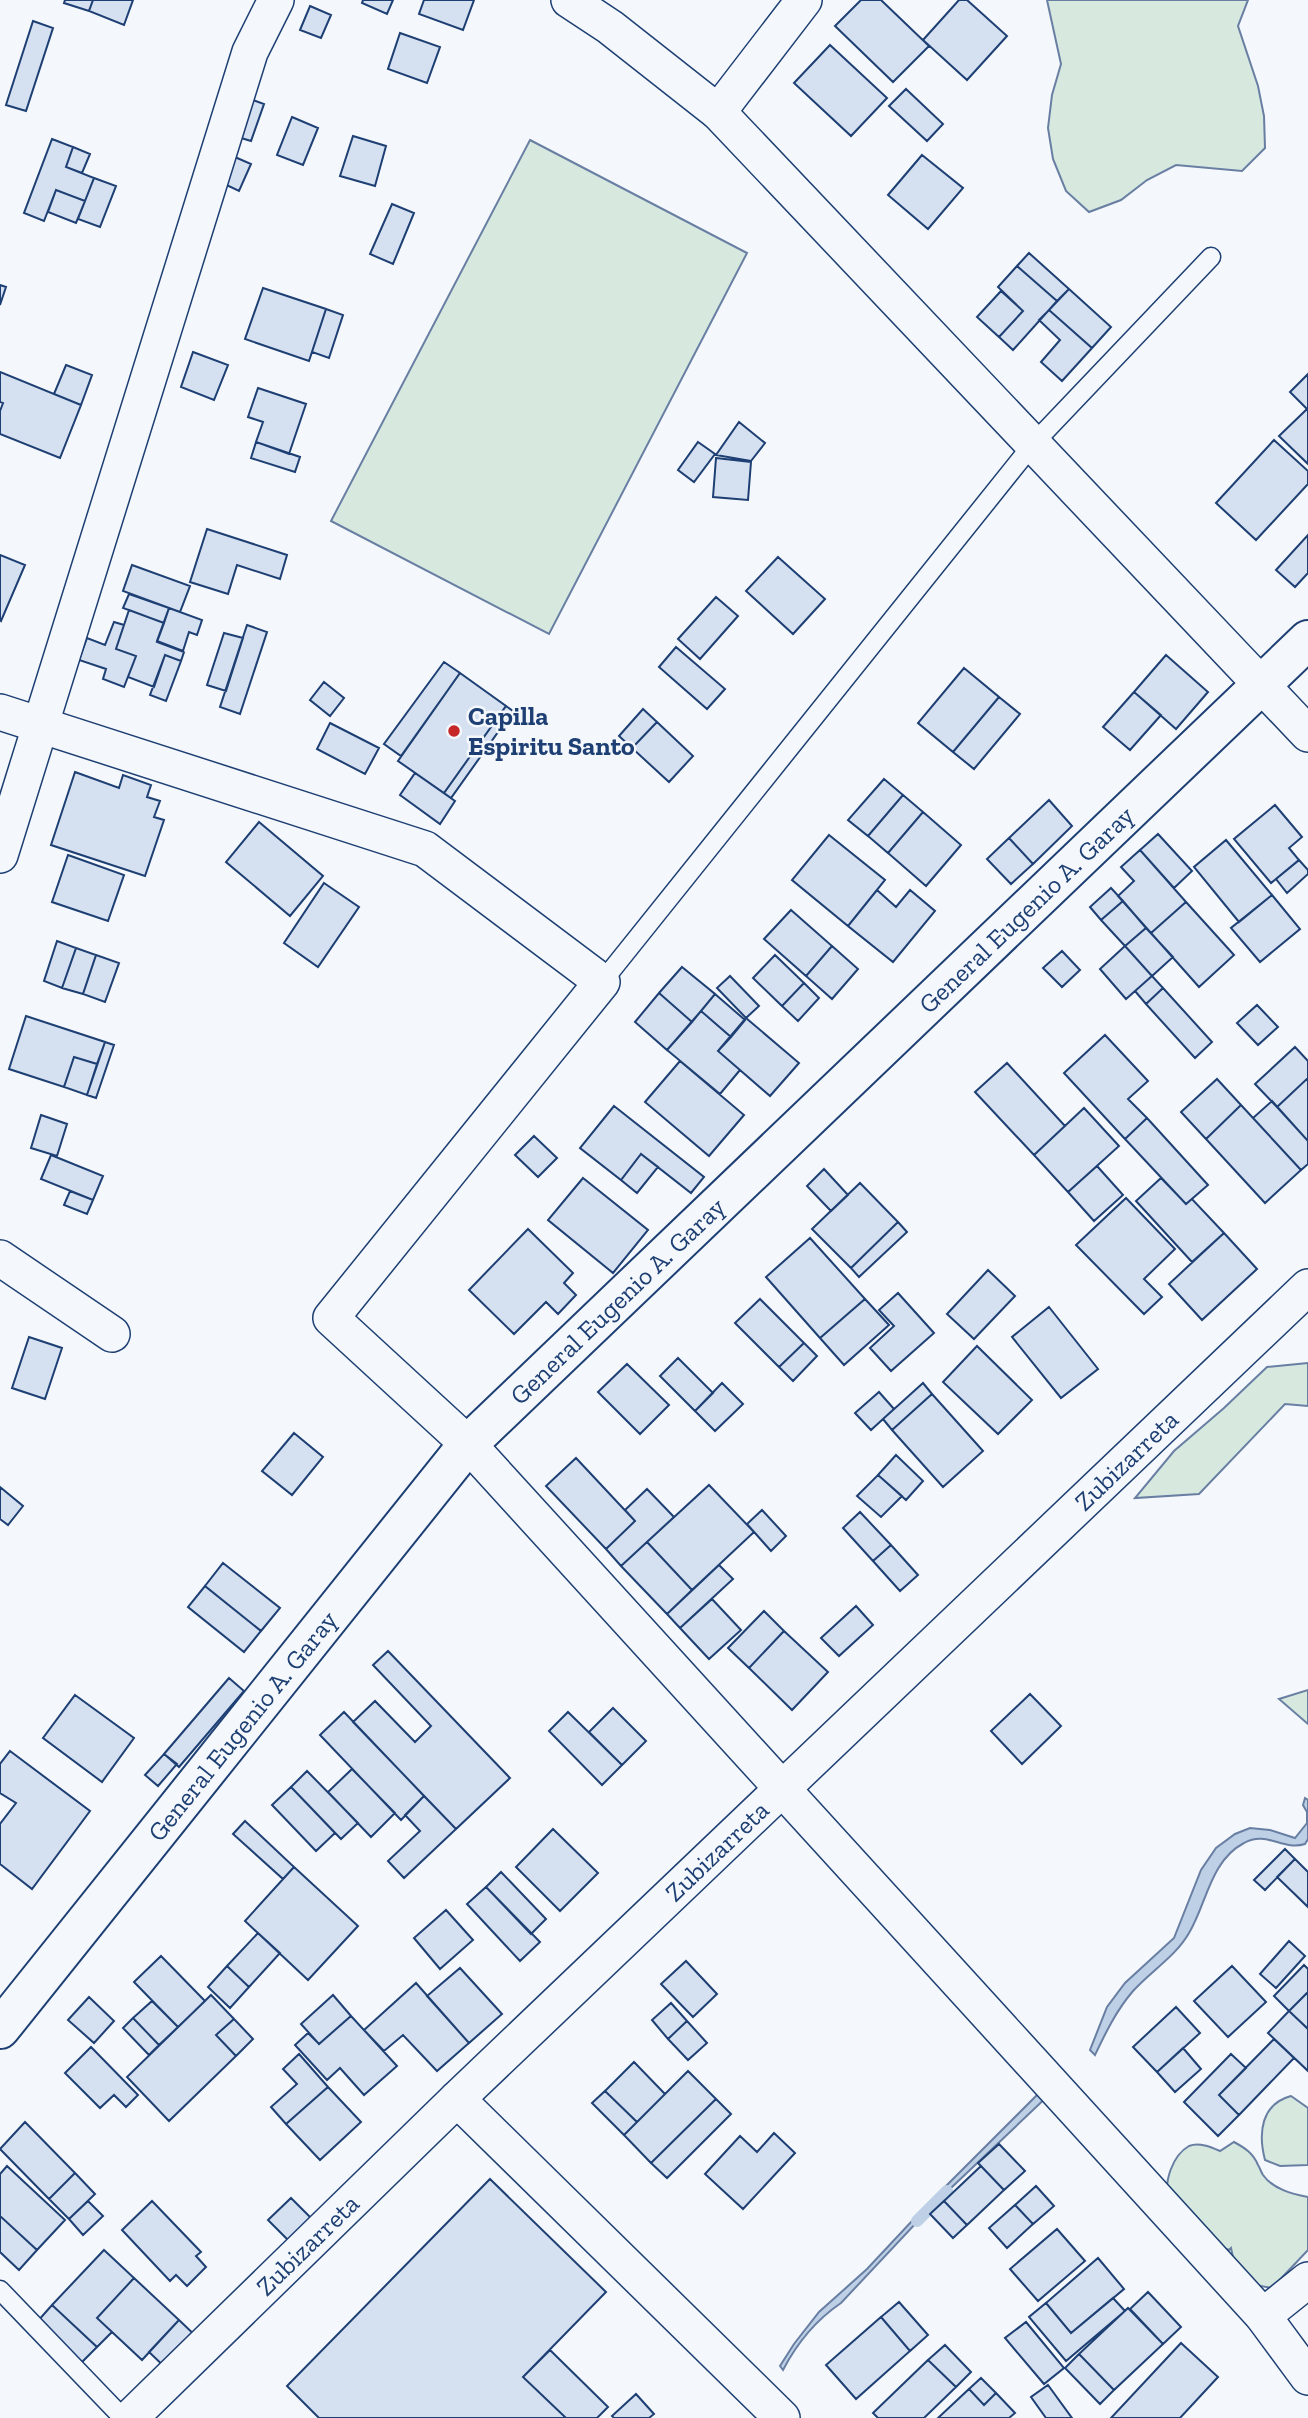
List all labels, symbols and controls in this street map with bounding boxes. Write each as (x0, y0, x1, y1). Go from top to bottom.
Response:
place label: Capilla Espiritu Santo (468, 700, 635, 762)
marker: Capilla Espiritu Santo (446, 723, 462, 739)
street label: General Eugenio A. Garay (912, 799, 1141, 1020)
street label: General Eugenio A. Garay (503, 1190, 732, 1411)
street label: Zubizarreta (1068, 1403, 1185, 1517)
street label: General Eugenio A. Garay (141, 1604, 345, 1848)
street label: Zubizarreta (658, 1794, 776, 1908)
street label: Zubizarreta (249, 2187, 366, 2302)

